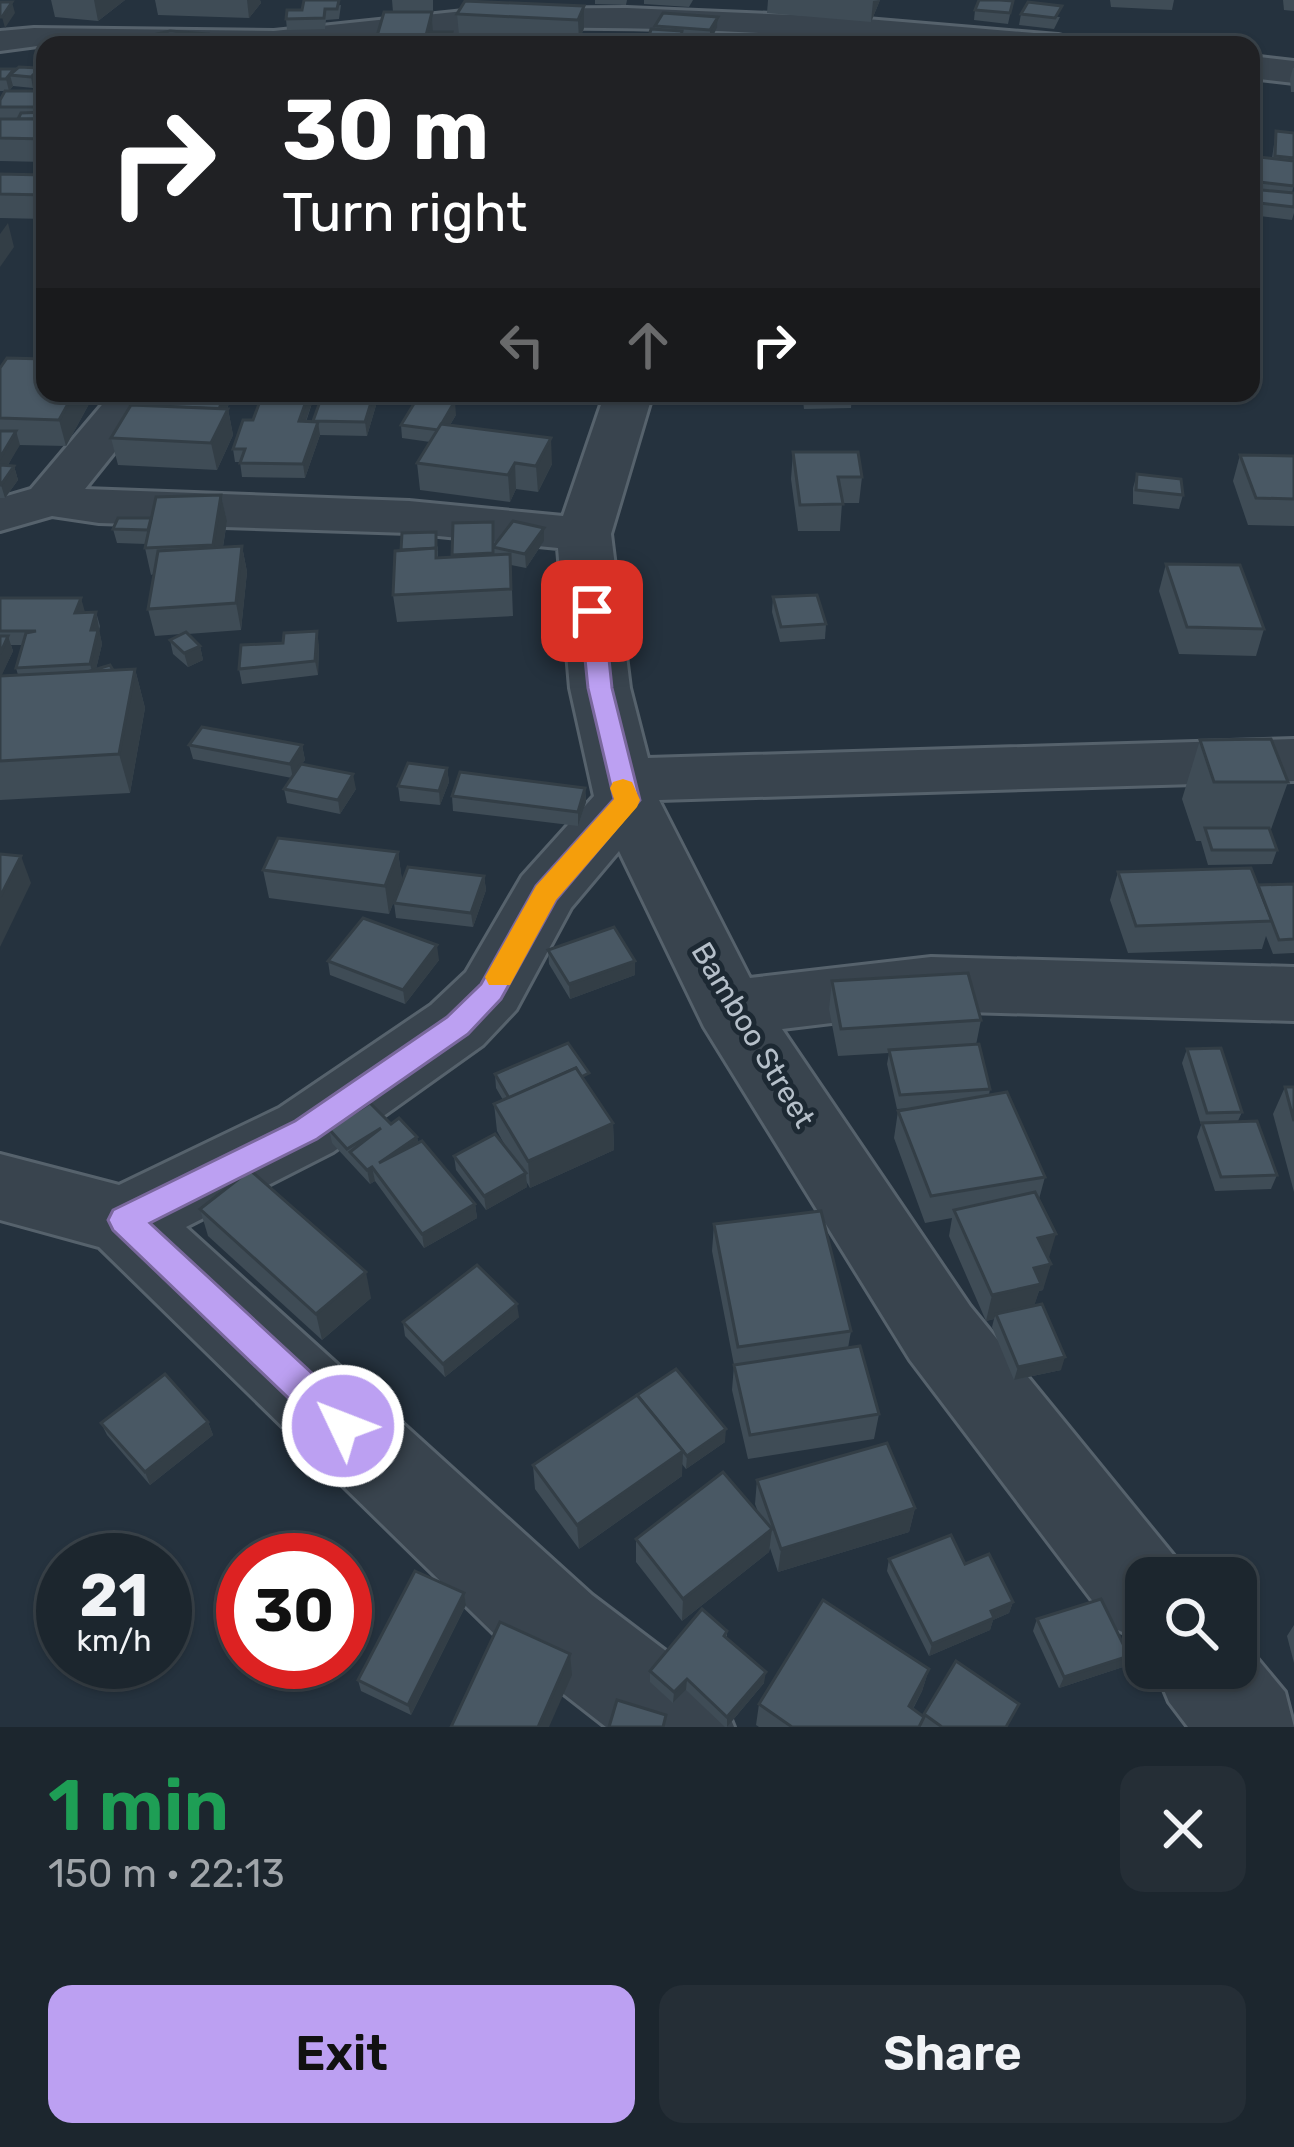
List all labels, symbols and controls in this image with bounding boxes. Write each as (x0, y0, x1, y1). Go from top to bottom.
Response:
text: 30 m (282, 80, 489, 180)
icon: right (84, 84, 240, 240)
text: Turn right (282, 181, 527, 245)
icon: left (489, 312, 555, 378)
icon: ahead (615, 312, 681, 378)
icon: right (741, 312, 807, 378)
pin (541, 560, 643, 662)
icon: arrive (559, 578, 625, 644)
street label: Bamboo Street (684, 936, 823, 1134)
position arrow (280, 1363, 406, 1489)
speed limit sign: 30 (216, 1533, 372, 1689)
map controls (1125, 1557, 1257, 1689)
button: search (1125, 1557, 1257, 1689)
text: 21 (80, 1560, 148, 1631)
text: km/h (77, 1623, 151, 1659)
text: 1 min (48, 1763, 229, 1848)
button: close (1120, 1766, 1246, 1892)
text: 150 m · 22:13 (48, 1851, 285, 1897)
button: Exit (48, 1985, 635, 2123)
button: Share (659, 1985, 1246, 2123)

